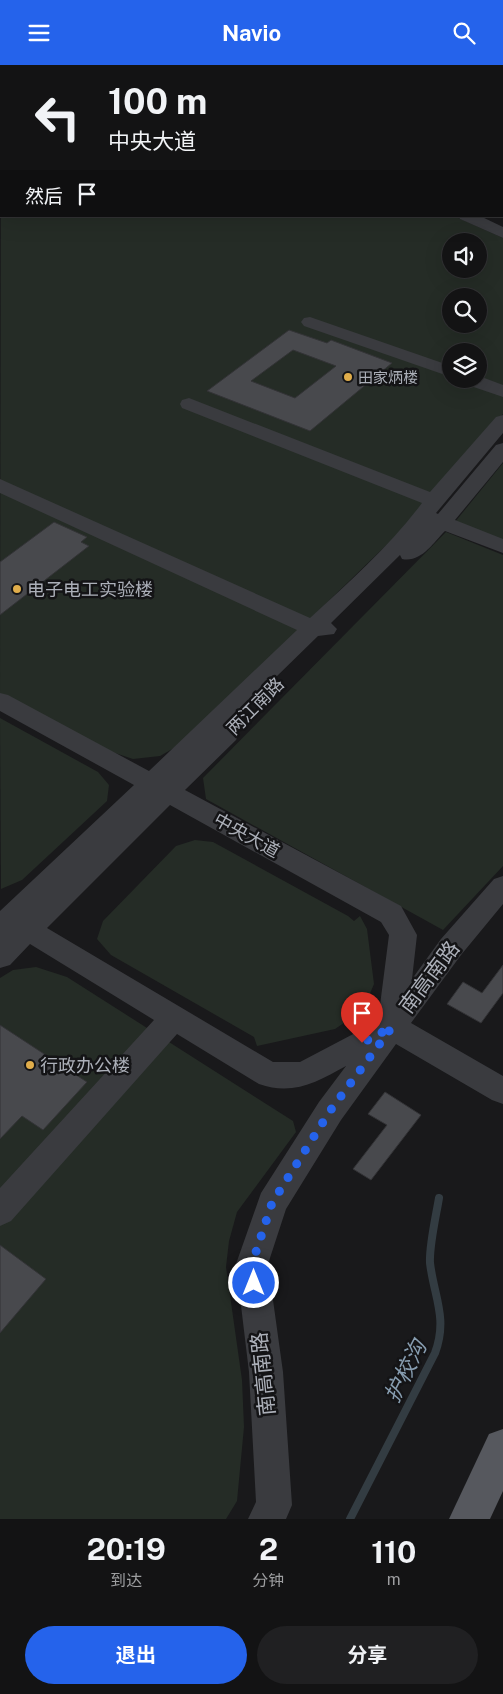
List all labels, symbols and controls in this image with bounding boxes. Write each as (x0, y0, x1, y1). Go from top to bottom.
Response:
icon: menu (25, 19, 53, 47)
icon: search (450, 19, 478, 47)
text: Navio (222, 20, 281, 46)
text: 100 m (108, 81, 207, 122)
icon: left (25, 85, 90, 150)
text: 中央大道 (108, 128, 196, 154)
icon: arrive (73, 180, 101, 208)
text: 然后 (25, 185, 63, 207)
map controls (442, 233, 487, 388)
button: sound (442, 233, 487, 278)
button: search (442, 288, 487, 333)
button: layers (442, 343, 487, 388)
place label: 田家炳楼 (358, 369, 418, 386)
marker: 田家炳楼 (342, 371, 354, 383)
place label: 电子电工实验楼 (27, 579, 153, 600)
marker: 电子电工实验楼 (11, 583, 23, 595)
street label: 两江南路 (222, 673, 288, 739)
street label: 中央大道 (210, 808, 284, 862)
street label: 南高南路 (394, 936, 464, 1018)
pin (341, 992, 383, 1043)
icon: arrive (348, 999, 376, 1027)
place label: 行政办公楼 (40, 1055, 130, 1076)
marker: 行政办公楼 (24, 1059, 36, 1071)
position arrow (227, 1256, 279, 1308)
street label: 南高南路 (246, 1331, 280, 1417)
water label: 护校沟 (378, 1334, 432, 1406)
text: 20:19 (87, 1531, 166, 1567)
text: 2 (259, 1531, 278, 1567)
text: 110 (371, 1534, 416, 1570)
text: m (387, 1570, 401, 1589)
text: 到达 (110, 1571, 142, 1590)
text: 分钟 (253, 1571, 285, 1590)
button: 退出 (25, 1626, 247, 1684)
button: 分享 (257, 1626, 478, 1684)

